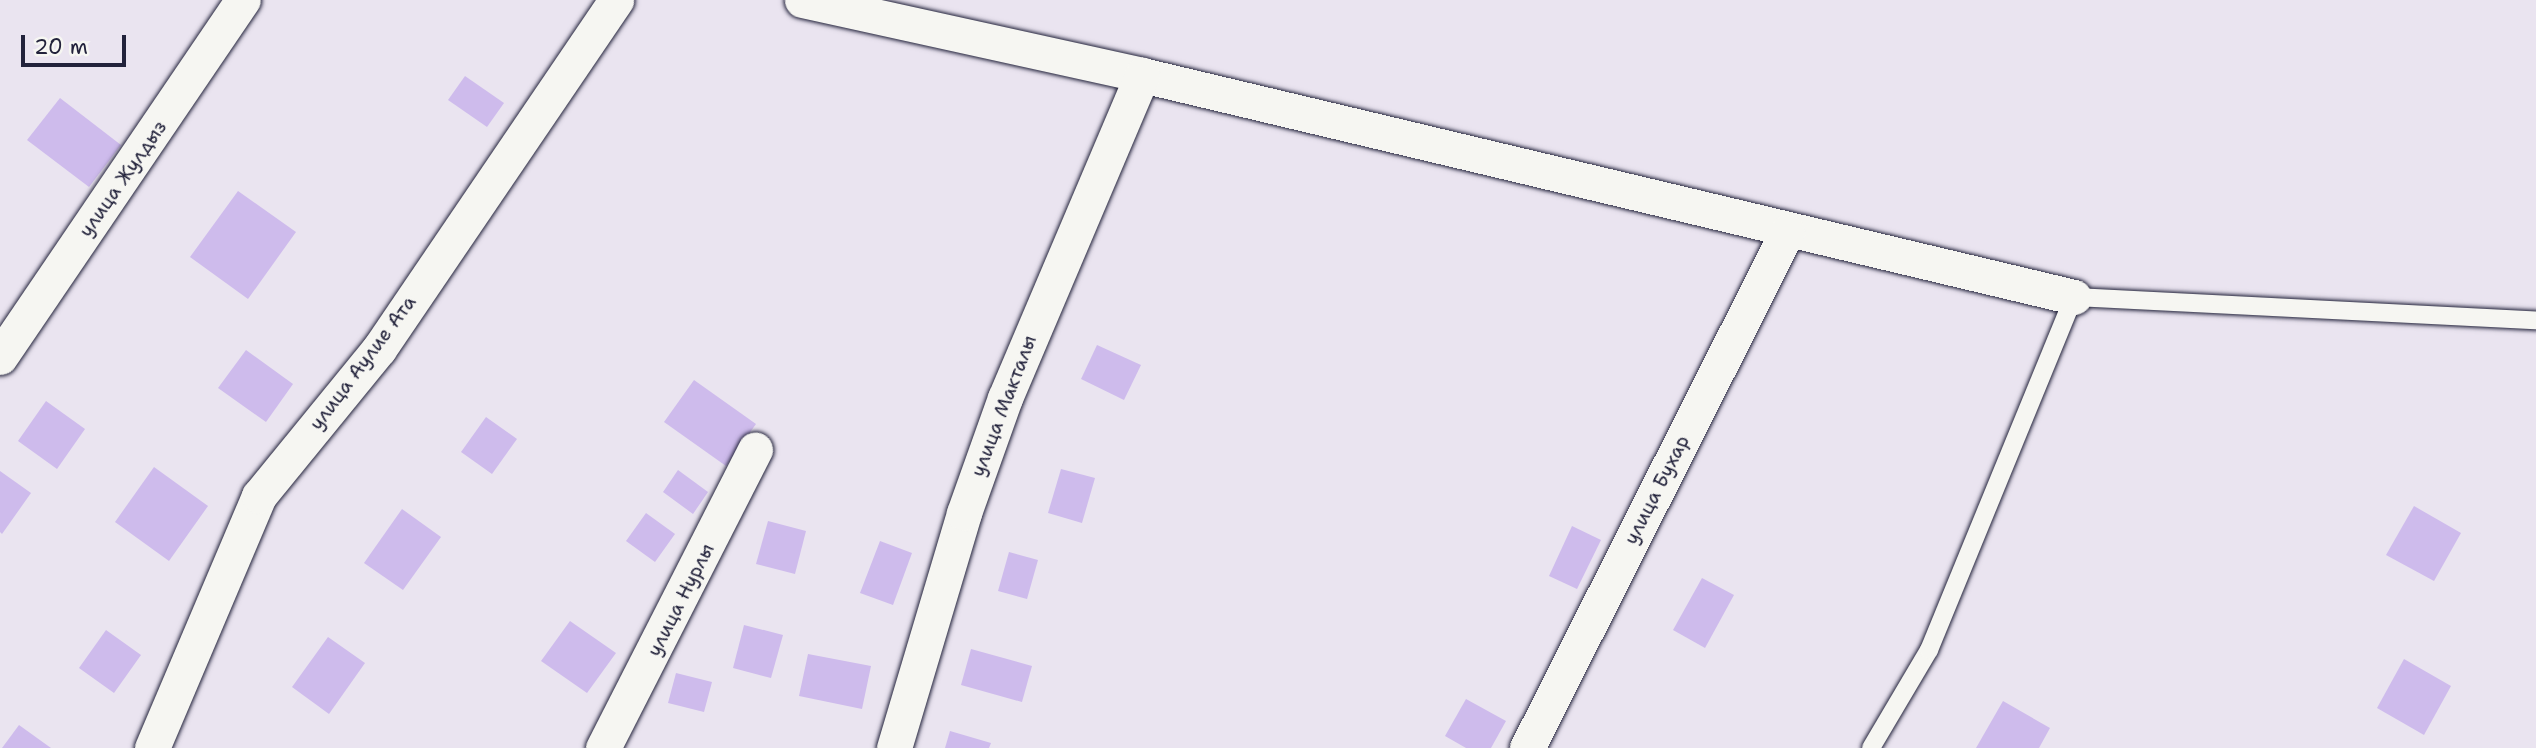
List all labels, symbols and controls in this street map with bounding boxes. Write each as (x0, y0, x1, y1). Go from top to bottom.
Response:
scale bar (24, 21, 130, 65)
text: 20 m (34, 33, 88, 61)
street label: улица Жулдыз (74, 117, 172, 241)
street label: улица Аулие Ата (305, 291, 421, 435)
street label: улица Макталы (967, 332, 1041, 480)
street label: улица Бухар (1620, 432, 1694, 548)
street label: улица Нурлы (643, 540, 719, 660)

